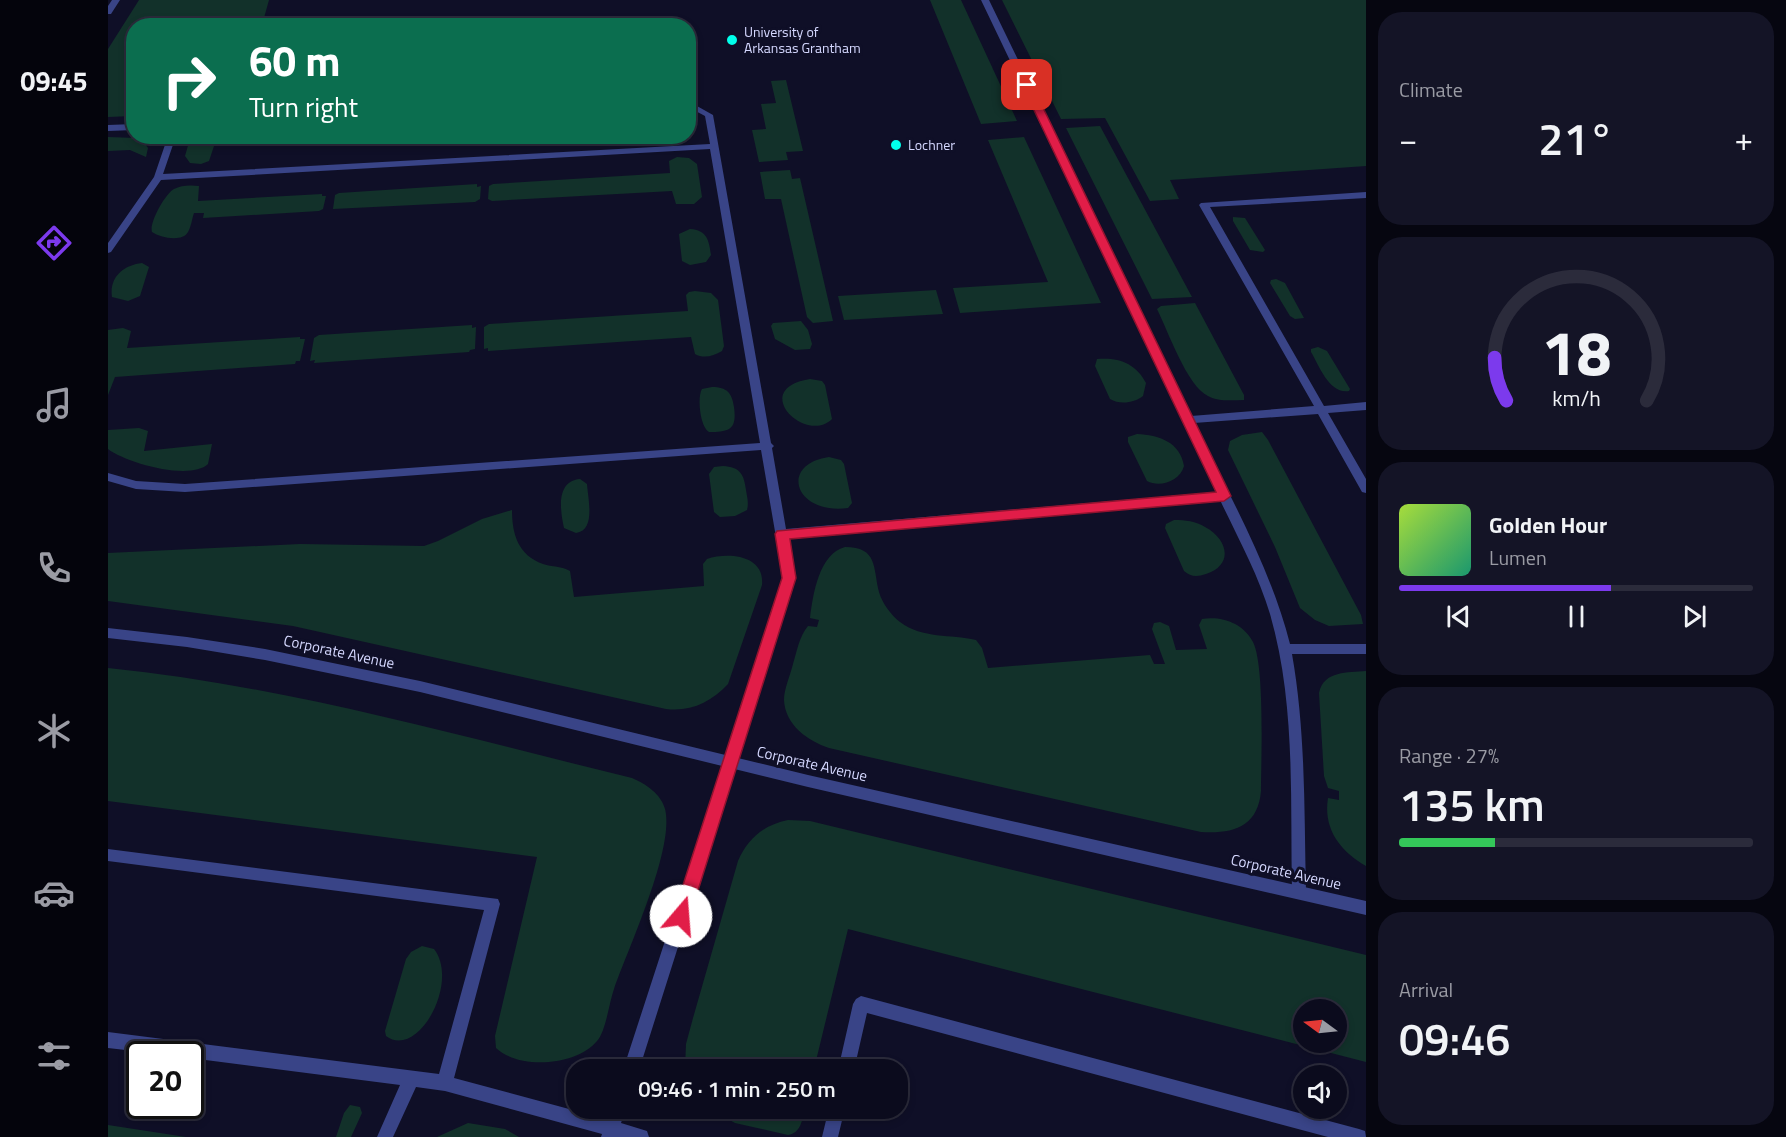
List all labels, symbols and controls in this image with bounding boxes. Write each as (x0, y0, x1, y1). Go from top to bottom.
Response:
place label: University of Arkansas Grantham (744, 21, 861, 58)
text: 60 m (249, 28, 341, 92)
marker: University of Arkansas Grantham (725, 33, 739, 47)
icon: right (150, 42, 228, 120)
pin (1001, 59, 1052, 110)
text: 09:45 (20, 60, 88, 101)
icon: arrive (1010, 68, 1043, 101)
text: Climate (1399, 74, 1463, 105)
text: Turn right (249, 86, 358, 127)
text: 21° (1538, 104, 1614, 172)
text: − (1399, 114, 1417, 164)
text: + (1735, 114, 1753, 164)
place label: Lochner (908, 134, 955, 155)
marker: Lochner (889, 138, 903, 152)
icon: directions (33, 222, 75, 264)
text: 18 (1541, 304, 1611, 399)
text: km/h (1552, 382, 1600, 414)
icon: music (33, 384, 75, 426)
text: Golden Hour (1489, 508, 1607, 542)
text: Lumen (1489, 542, 1547, 573)
icon: phone (33, 547, 75, 589)
icon: previous (1442, 600, 1475, 633)
icon: pause (1560, 600, 1593, 633)
icon: next (1678, 600, 1711, 633)
street label: Corporate Avenue (282, 629, 397, 674)
icon: climate (33, 710, 75, 752)
street label: Corporate Avenue (755, 740, 870, 787)
text: Range · 27% (1399, 740, 1499, 771)
text: 135 km (1399, 770, 1545, 838)
street label: Corporate Avenue (1229, 848, 1344, 895)
icon: car (33, 872, 75, 914)
position arrow (649, 884, 713, 948)
text: Arrival (1399, 974, 1453, 1005)
north arrow (1293, 999, 1347, 1053)
map controls (1293, 999, 1347, 1119)
text: 09:46 (1399, 1004, 1511, 1072)
icon: filters (33, 1035, 75, 1077)
speed limit sign: 20 (126, 1041, 204, 1119)
button: sound (1293, 1065, 1347, 1119)
text: 09:46 · 1 min · 250 m (638, 1072, 836, 1106)

